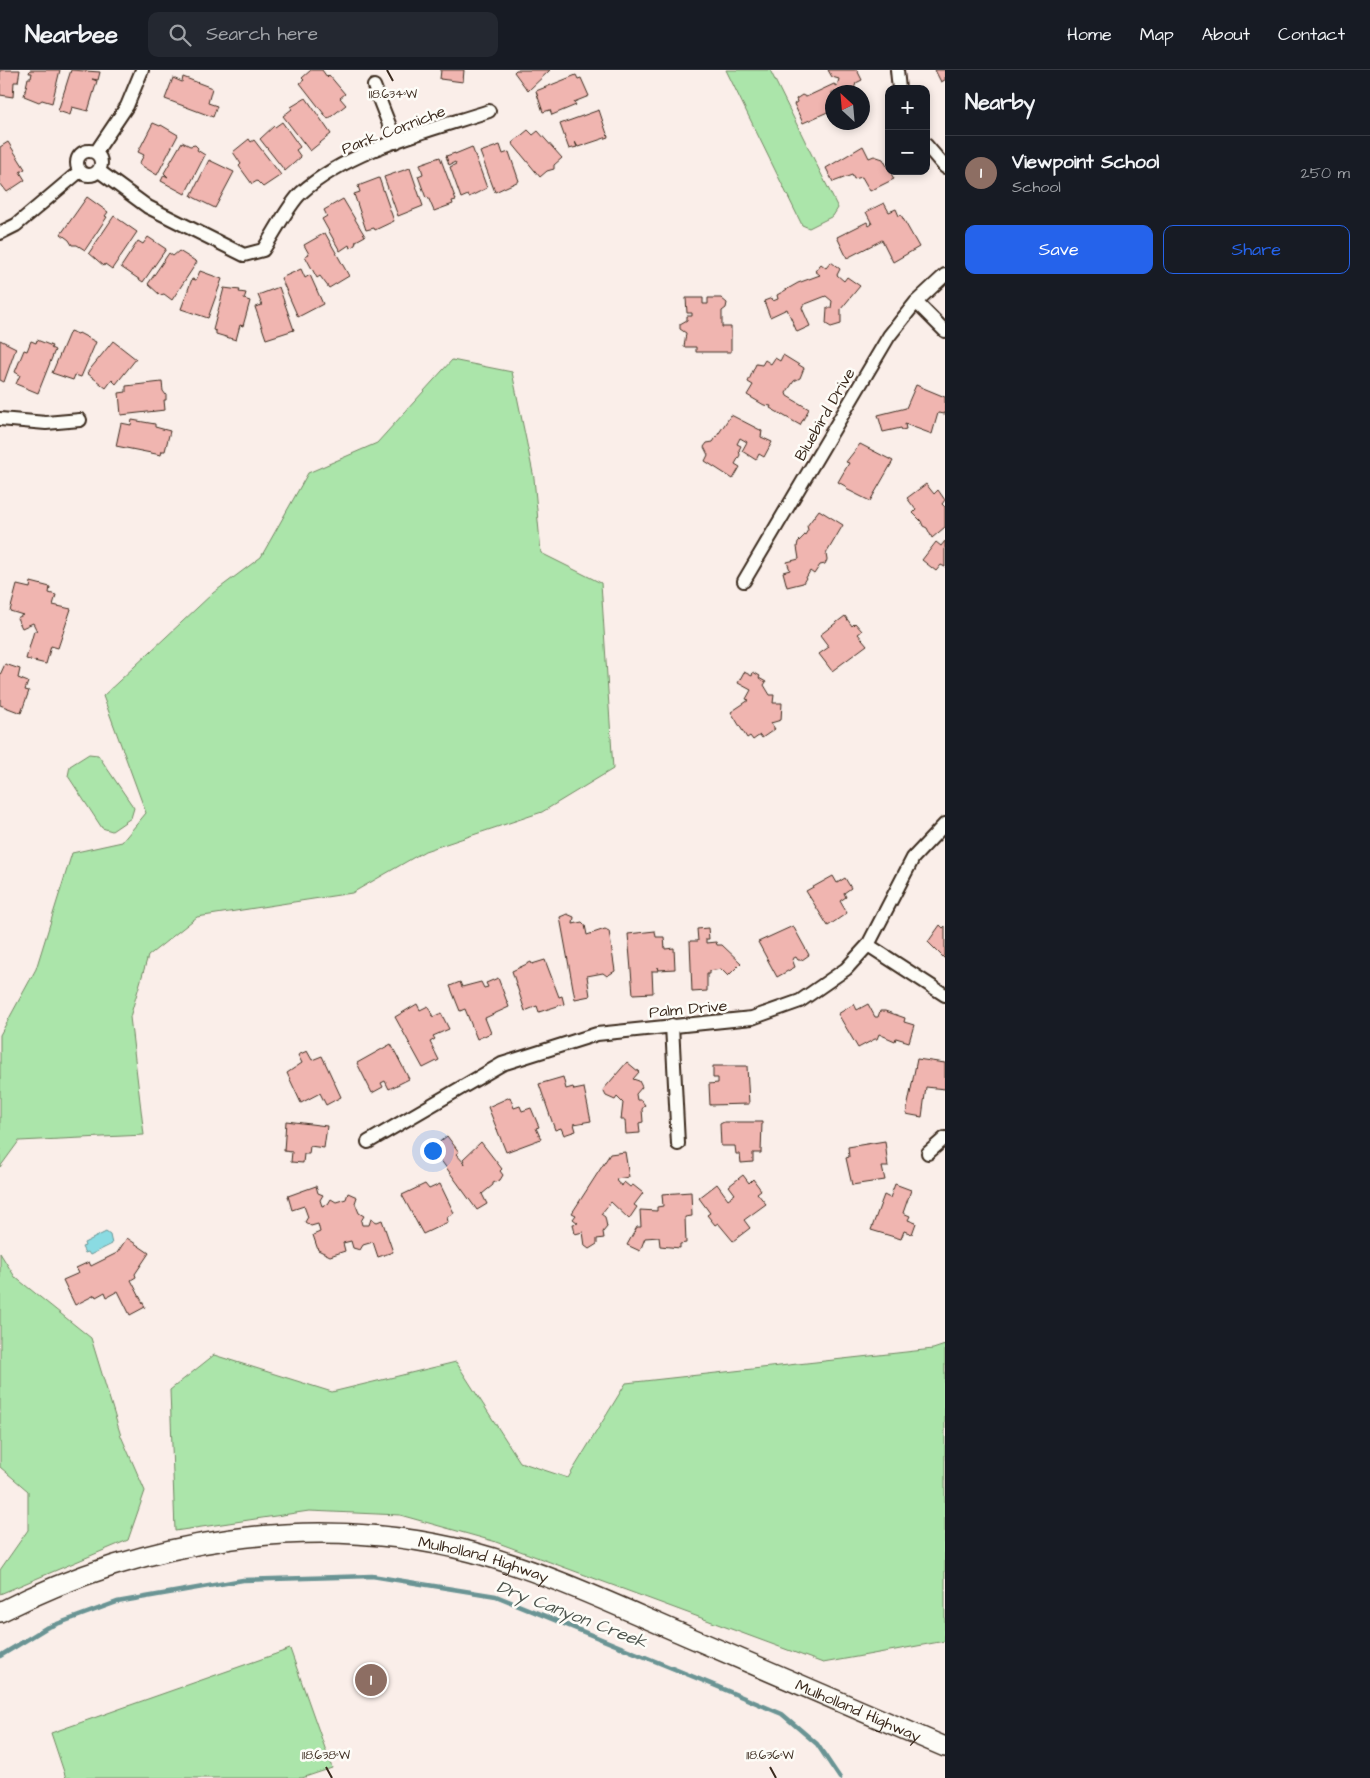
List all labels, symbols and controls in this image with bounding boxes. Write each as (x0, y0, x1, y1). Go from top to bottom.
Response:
search box (148, 12, 498, 57)
text: Nearbee (25, 18, 118, 52)
icon: search (166, 21, 194, 49)
text: Search here (206, 21, 318, 48)
text: Home (1067, 22, 1112, 47)
text: Map (1140, 22, 1174, 47)
text: About (1202, 22, 1250, 47)
text: Contact (1278, 22, 1345, 47)
north arrow (825, 85, 870, 130)
map controls (885, 85, 930, 175)
button: + (885, 85, 930, 130)
text: 118.634°W (369, 86, 418, 103)
text: Nearby (965, 88, 1035, 117)
street label: Park Corniche (338, 100, 449, 160)
button: − (885, 130, 930, 175)
text: Viewpoint School (1012, 149, 1159, 176)
text: 1 (980, 162, 982, 184)
text: 250 m (1301, 162, 1350, 184)
text: School (1012, 176, 1061, 198)
button: Save (965, 225, 1153, 274)
button: Share (1163, 225, 1350, 274)
street label: Bluebird Drive (789, 364, 861, 465)
street label: Palm Drive (648, 995, 728, 1023)
your location (420, 1138, 446, 1164)
street label: Mulholland Highway (417, 1531, 552, 1589)
water label: Dry Canyon Creek (493, 1574, 651, 1656)
pin: 1 (355, 1661, 387, 1699)
street label: Mulholland Highway (792, 1674, 925, 1748)
text: 118.638°W (302, 1747, 351, 1764)
text: 118.636°W (746, 1747, 795, 1764)

